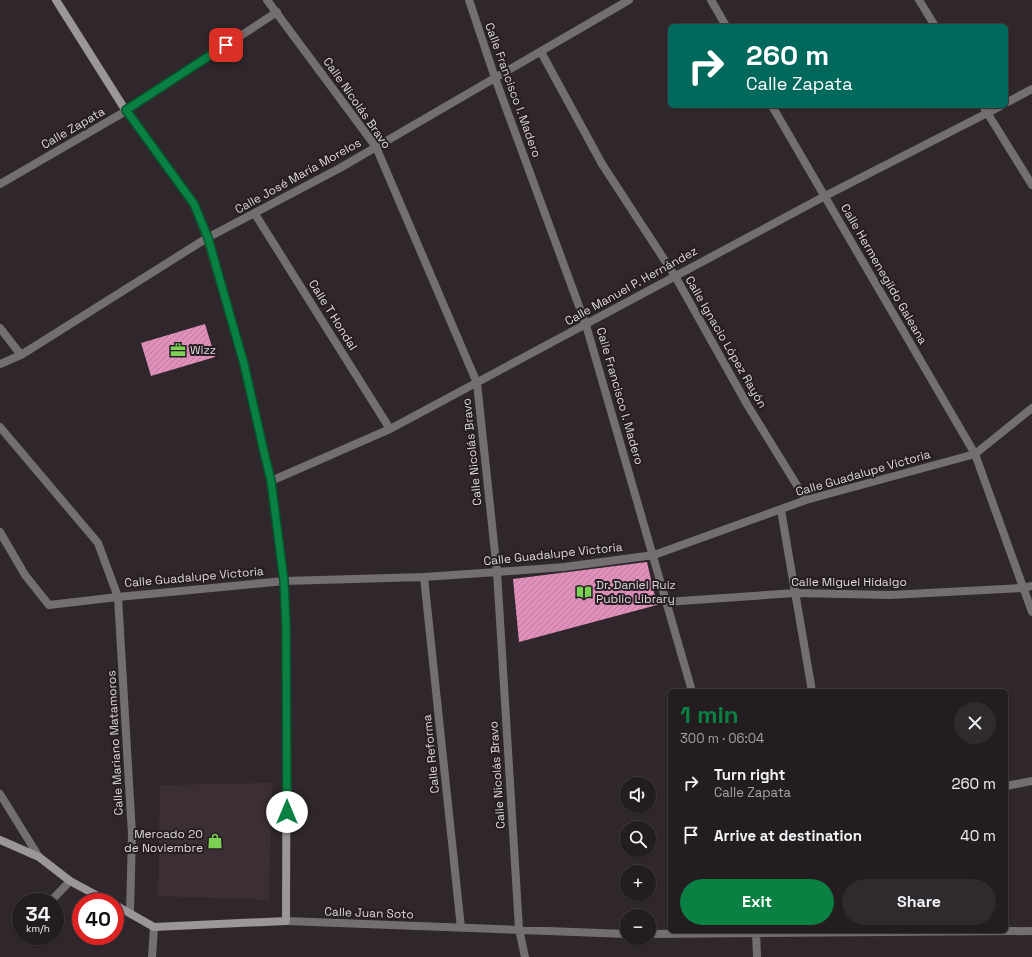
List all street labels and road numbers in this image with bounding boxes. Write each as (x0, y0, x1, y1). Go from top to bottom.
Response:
street label: Calle Francisco I. Madero (481, 20, 545, 160)
street label: Calle Nicolás Bravo (320, 54, 394, 152)
street label: Calle Zapata (38, 103, 108, 153)
street label: Calle José María Morelos (232, 135, 364, 217)
street label: Calle Hermenegildo Galeana (837, 201, 931, 347)
street label: Calle Manuel P. Hernández (562, 243, 700, 329)
street label: Calle Ignacio López Rayón (681, 273, 771, 411)
street label: Calle T Hondal (305, 277, 361, 353)
street label: Calle Francisco I. Madero (593, 325, 647, 467)
street label: Calle Nicolás Bravo (458, 398, 486, 506)
street label: Calle Guadalupe Victoria (794, 446, 932, 500)
street label: Calle Guadalupe Victoria (483, 539, 623, 569)
street label: Calle Guadalupe Victoria (124, 563, 264, 591)
street label: Calle Miguel Hidalgo (791, 574, 907, 590)
street label: Calle Mariano Matamoros (103, 670, 127, 816)
street label: Calle Reforma (419, 714, 443, 794)
street label: Calle Nicolás Bravo (485, 721, 509, 829)
street label: Calle Juan Soto (324, 903, 414, 923)

